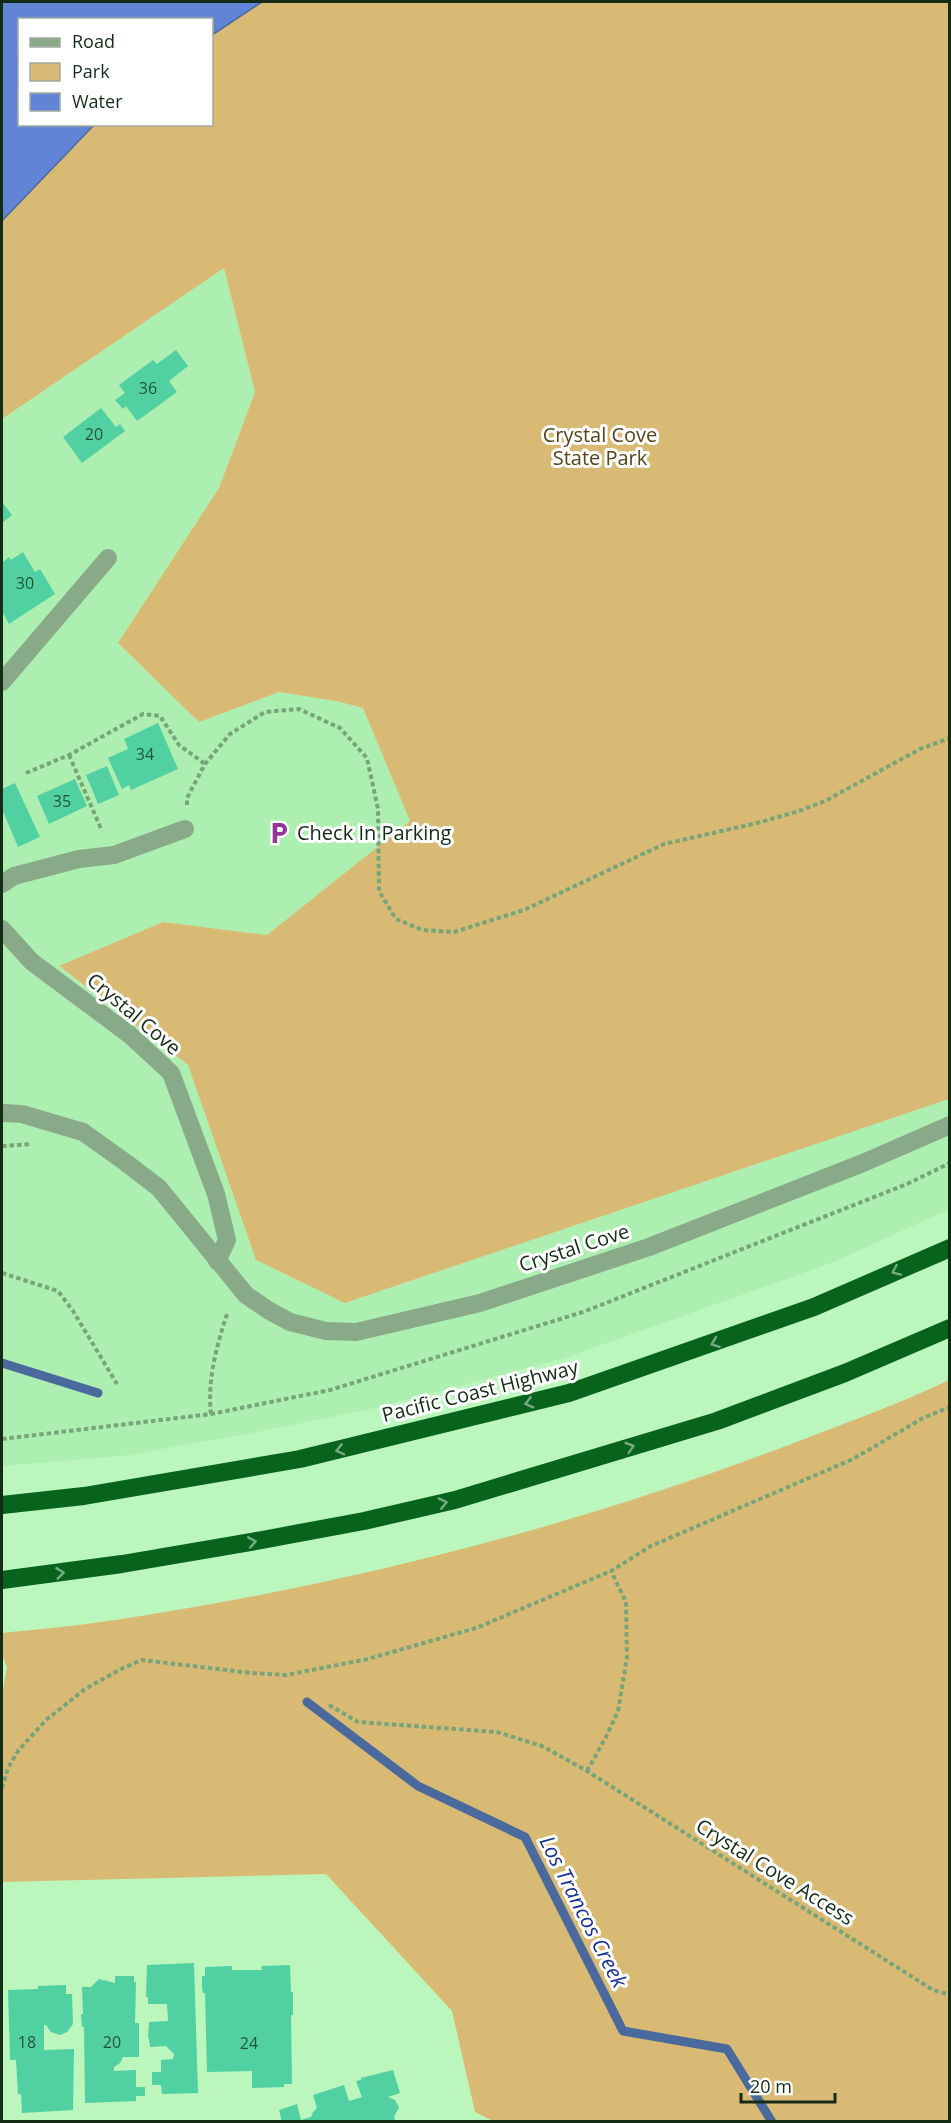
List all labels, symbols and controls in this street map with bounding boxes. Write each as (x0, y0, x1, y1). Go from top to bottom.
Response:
legend (18, 18, 213, 126)
text: Road (72, 29, 115, 53)
text: Park (72, 59, 110, 83)
text: Water (72, 89, 123, 113)
house number: 36 (139, 377, 157, 399)
park label: Crystal Cove State Park (543, 421, 657, 471)
house number: 20 (85, 423, 103, 445)
house number: 30 (16, 572, 34, 594)
house number: 34 (136, 743, 154, 765)
house number: 35 (53, 790, 71, 812)
place label: Check In Parking (297, 819, 452, 846)
parking icon: Check In Parking (266, 820, 292, 846)
street label: Crystal Cove (82, 966, 187, 1061)
street label: Crystal Cove (515, 1217, 633, 1278)
one-way arrow (891, 1264, 902, 1276)
one-way arrow (710, 1336, 721, 1349)
street label: Pacific Coast Highway (379, 1353, 582, 1428)
one-way arrow (525, 1396, 535, 1409)
one-way arrow (335, 1442, 345, 1455)
one-way arrow (624, 1442, 635, 1454)
one-way arrow (438, 1497, 448, 1510)
one-way arrow (247, 1536, 257, 1549)
one-way arrow (55, 1567, 64, 1579)
street label: Crystal Cove Access (691, 1812, 860, 1931)
water label: Los Trancos Creek (534, 1831, 635, 1993)
house number: 18 (18, 2031, 36, 2053)
house number: 20 (103, 2031, 121, 2053)
house number: 24 (240, 2032, 258, 2054)
scale bar (741, 2066, 836, 2104)
text: 20 m (750, 2074, 792, 2098)

